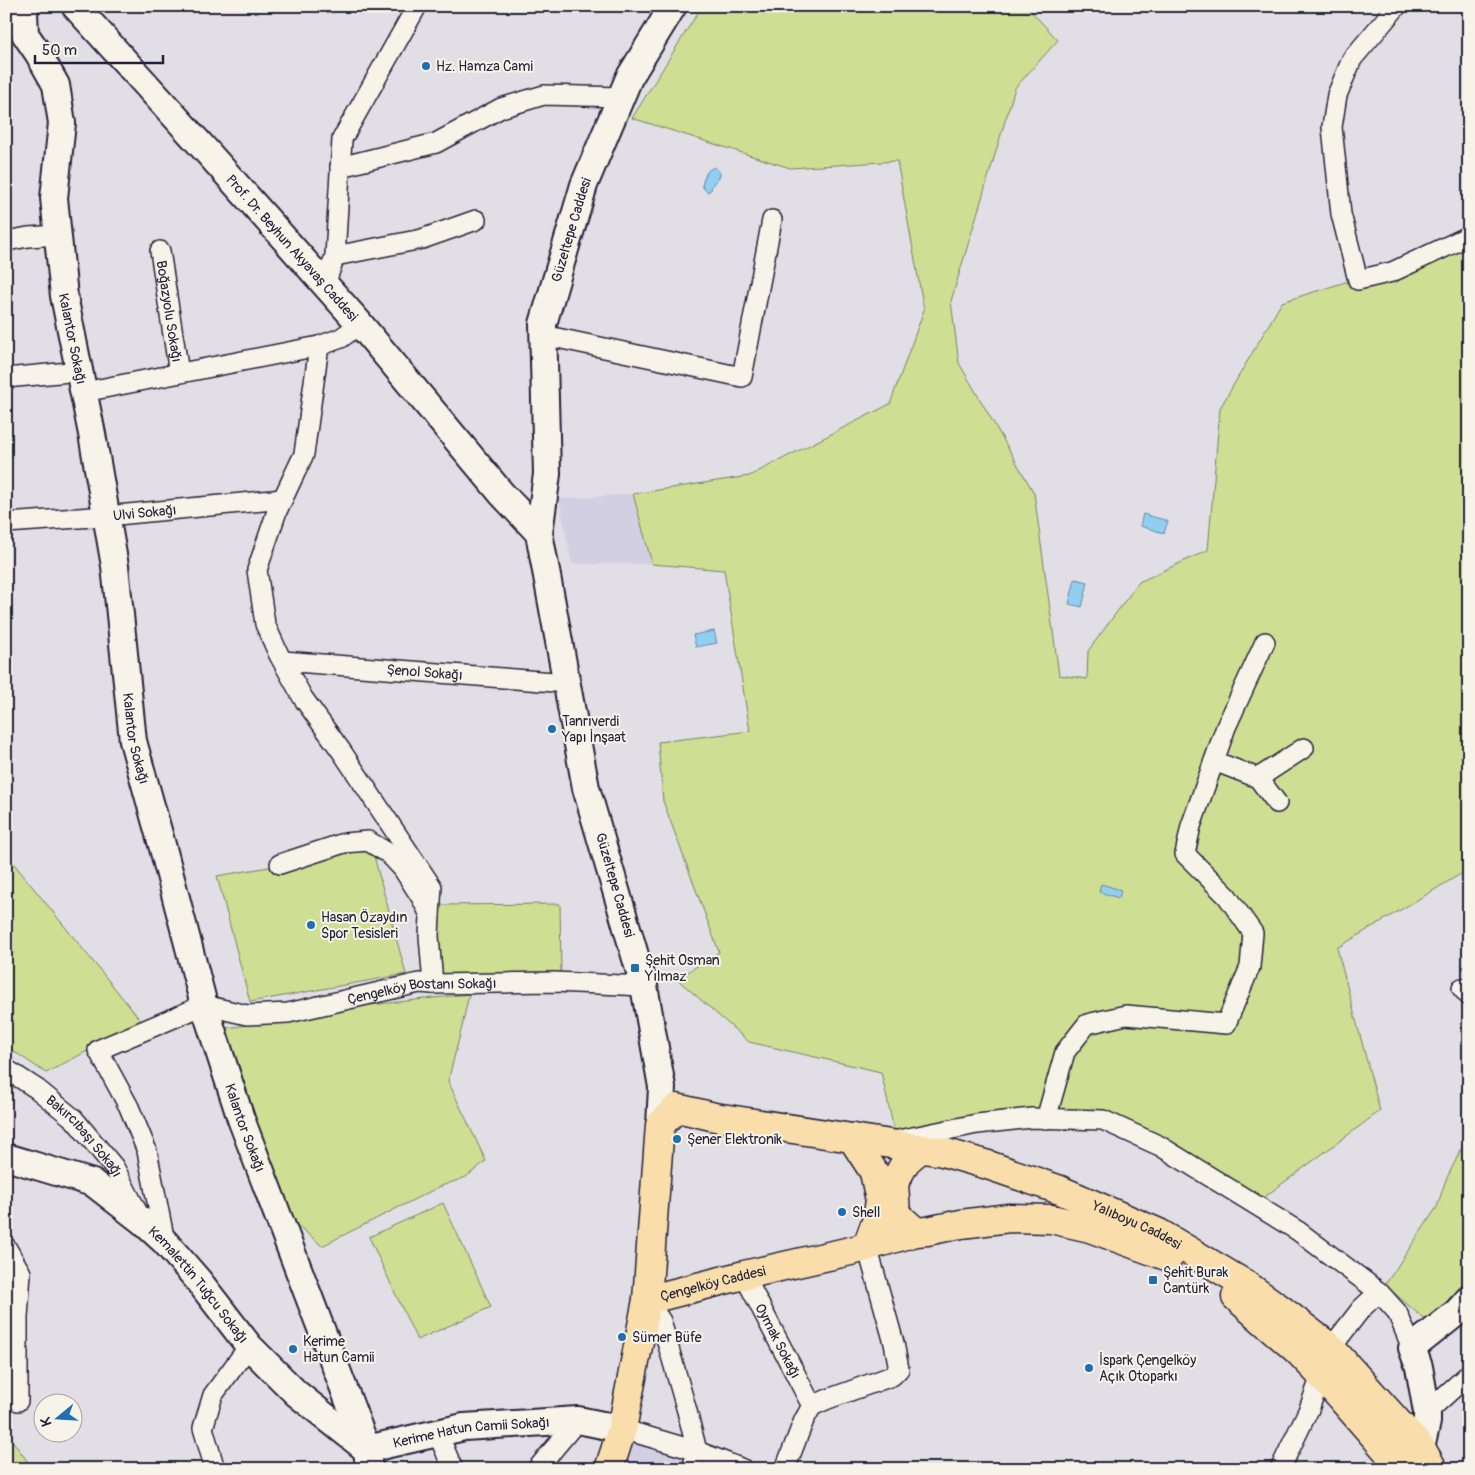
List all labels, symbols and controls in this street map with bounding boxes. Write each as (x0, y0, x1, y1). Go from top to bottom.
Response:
scale bar (35, 32, 162, 64)
text: 50 m (42, 41, 77, 60)
place label: Hz. Hamza Cami (436, 58, 533, 75)
marker: Hz. Hamza Cami (420, 60, 432, 72)
street label: Prof. Dr. Beyhun Akyavaş Caddesi (223, 171, 362, 325)
street label: Güzeltepe Caddesi (547, 175, 595, 284)
street label: Boğazyolu Sokağı (153, 259, 186, 363)
street label: Kalantor Sokağı (55, 292, 90, 386)
street label: Ulvi Sokağı (112, 501, 177, 524)
street label: Şenol Sokağı (386, 661, 463, 683)
street label: Kalantor Sokağı (120, 692, 153, 786)
place label: Tanrıverdi Yapı İnşaat (561, 713, 626, 746)
marker: Tanrıverdi Yapı İnşaat (546, 723, 558, 735)
street label: Güzeltepe Caddesi (592, 831, 638, 940)
place label: Hasan Özaydın Spor Tesisleri (321, 908, 408, 942)
marker: Hasan Özaydın Spor Tesisleri (305, 919, 317, 931)
place label: Şehit Osman Yılmaz (644, 952, 720, 985)
marker: Şehit Osman Yılmaz (629, 962, 641, 974)
street label: Çengelköy Bostanı Sokağı (346, 974, 496, 1008)
street label: Kalantor Sokağı (222, 1081, 269, 1174)
street label: Bakırcıbaşı Sokağı (43, 1091, 126, 1180)
place label: Şener Elektronik (687, 1131, 782, 1148)
marker: Şener Elektronik (671, 1133, 683, 1145)
street label: Yalıboyu Caddesi (1089, 1196, 1185, 1253)
place label: Shell (852, 1204, 880, 1221)
marker: Shell (836, 1206, 848, 1218)
street label: Kemalettin Tuğcu Sokağı (145, 1223, 252, 1346)
street label: Çengelköy Caddesi (658, 1262, 768, 1305)
place label: Şehit Burak Cantürk (1163, 1264, 1229, 1297)
marker: Şehit Burak Cantürk (1147, 1274, 1159, 1286)
street label: Oymak Sokağı (752, 1300, 805, 1381)
place label: Sümer Büfe (632, 1329, 702, 1346)
marker: Sümer Büfe (616, 1331, 628, 1343)
place label: Kerime Hatun Camii (303, 1333, 375, 1366)
marker: Kerime Hatun Camii (287, 1343, 299, 1355)
place label: İspark Çengelköy Açık Otoparkı (1099, 1352, 1196, 1385)
marker: İspark Çengelköy Açık Otoparkı (1083, 1362, 1095, 1374)
north arrow (32, 1392, 82, 1442)
street label: Kerime Hatun Camii Sokağı (391, 1413, 550, 1451)
text: K (37, 1415, 56, 1429)

